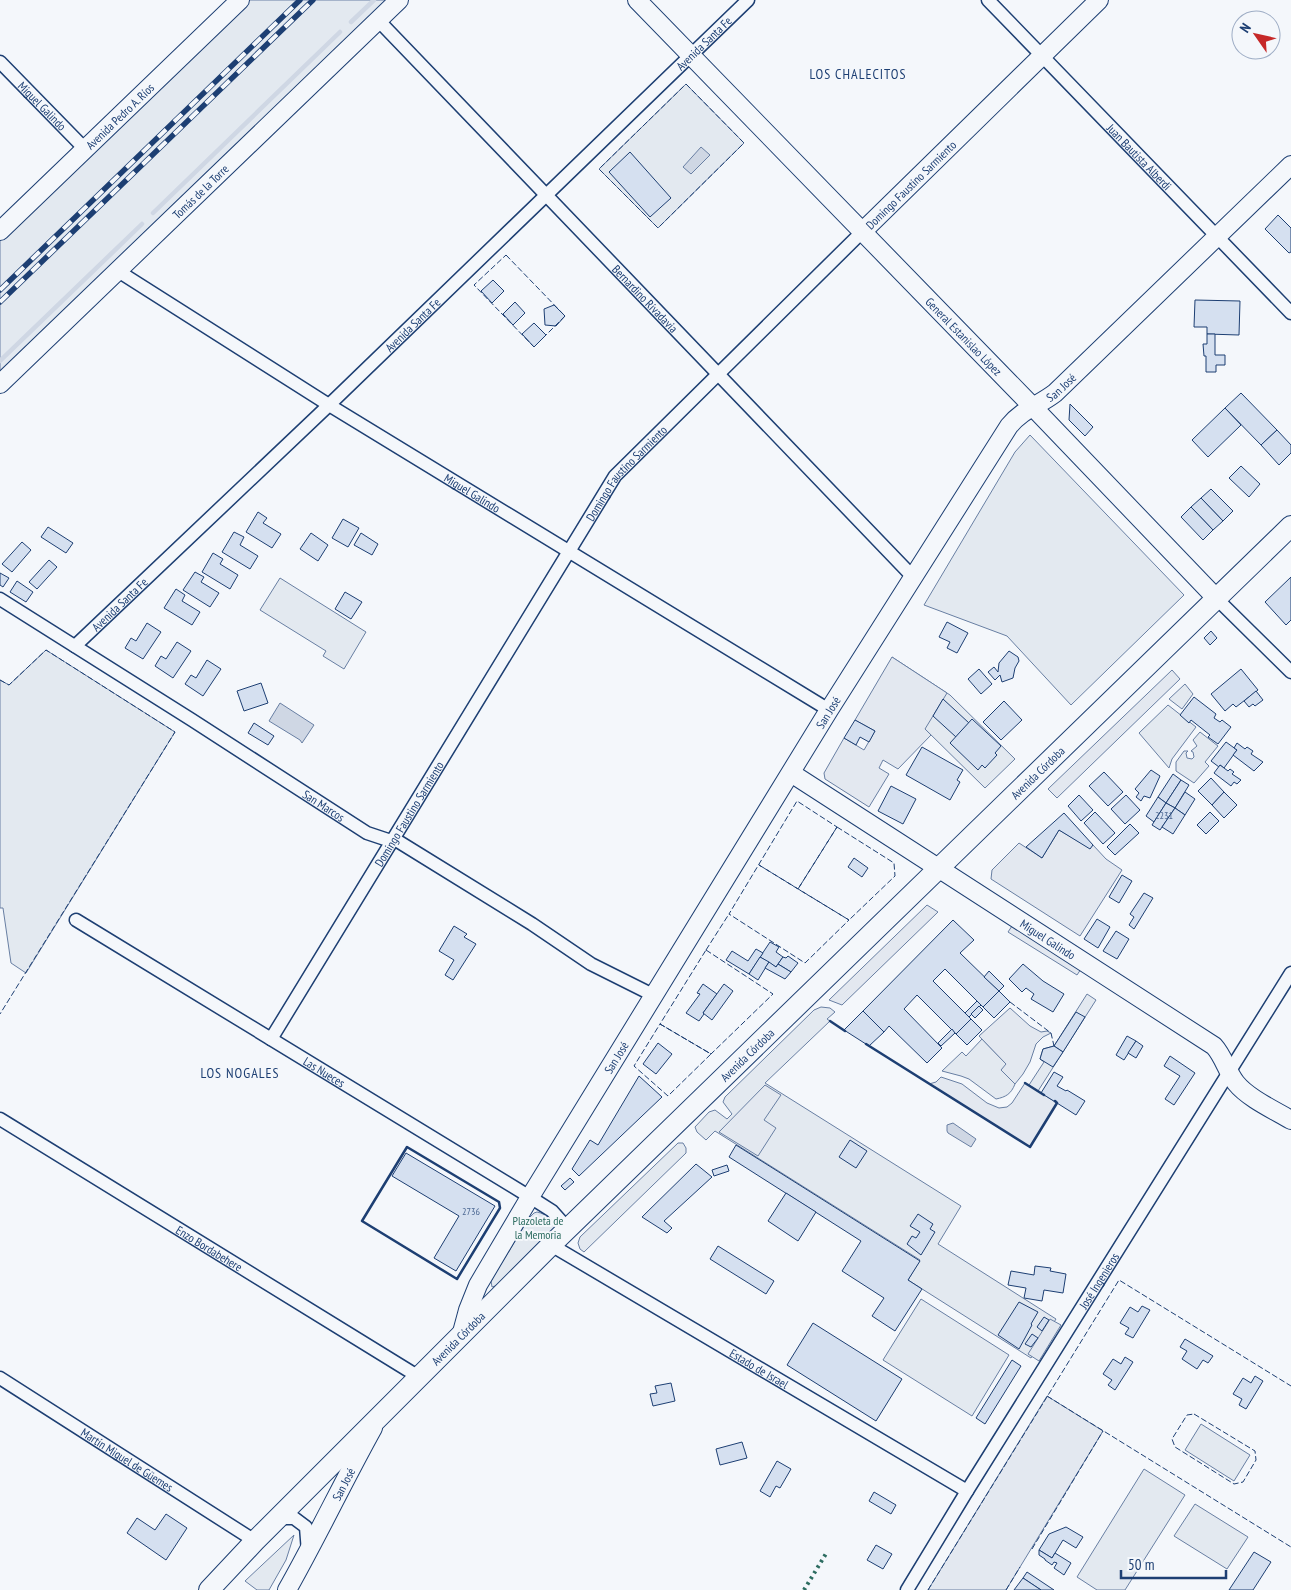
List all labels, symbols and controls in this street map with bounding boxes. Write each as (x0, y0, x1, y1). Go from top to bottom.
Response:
north arrow (1231, 10, 1281, 60)
street label: Avenida Santa Fe (673, 13, 734, 73)
text: N (1236, 20, 1255, 36)
district label: LOS CHALECITOS (809, 65, 907, 83)
street label: Miguel Galindo (15, 78, 70, 133)
street label: Avenida Pedro A. Ríos (82, 80, 157, 152)
street label: Juan Bautista Alberdi (1103, 120, 1175, 193)
street label: Domingo Faustino Sarmiento (862, 137, 959, 232)
street label: Tomás de la Torre (169, 161, 231, 222)
street label: Bernardino Rivadavia (609, 261, 681, 335)
street label: Avenida Santa Fe (381, 294, 443, 355)
street label: General Estanislao López (923, 294, 1005, 378)
street label: San José (1043, 370, 1079, 405)
street label: Domingo Faustino Sarmiento (582, 422, 670, 523)
street label: Miguel Galindo (442, 470, 503, 515)
street label: Avenida Santa Fe (88, 574, 150, 634)
street label: San José (812, 693, 843, 731)
street label: Avenida Córdoba (1007, 743, 1068, 802)
street label: Domingo Faustino Sarmiento (371, 758, 446, 869)
street label: San Marcos (300, 786, 348, 824)
house number: 2231 (1155, 809, 1173, 822)
street label: Miguel Galindo (1018, 916, 1079, 962)
street label: Avenida Córdoba (717, 1025, 777, 1084)
street label: San José (600, 1038, 631, 1076)
street label: Las Nueces (301, 1053, 348, 1090)
district label: LOS NOGALES (200, 1064, 280, 1082)
house number: 2736 (462, 1205, 481, 1218)
park label: Plazoleta de la Memoria (513, 1213, 563, 1242)
street label: Enzo Bordabehere (174, 1222, 245, 1274)
street label: José Ingenieros (1075, 1250, 1122, 1312)
street label: Avenida Córdoba (428, 1308, 488, 1368)
street label: Estado de Israel (727, 1345, 792, 1391)
street label: Martín Miguel de Güemes (78, 1424, 176, 1494)
street label: San José (328, 1465, 358, 1503)
scale bar (1121, 1548, 1226, 1580)
text: 50 m (1128, 1555, 1154, 1574)

